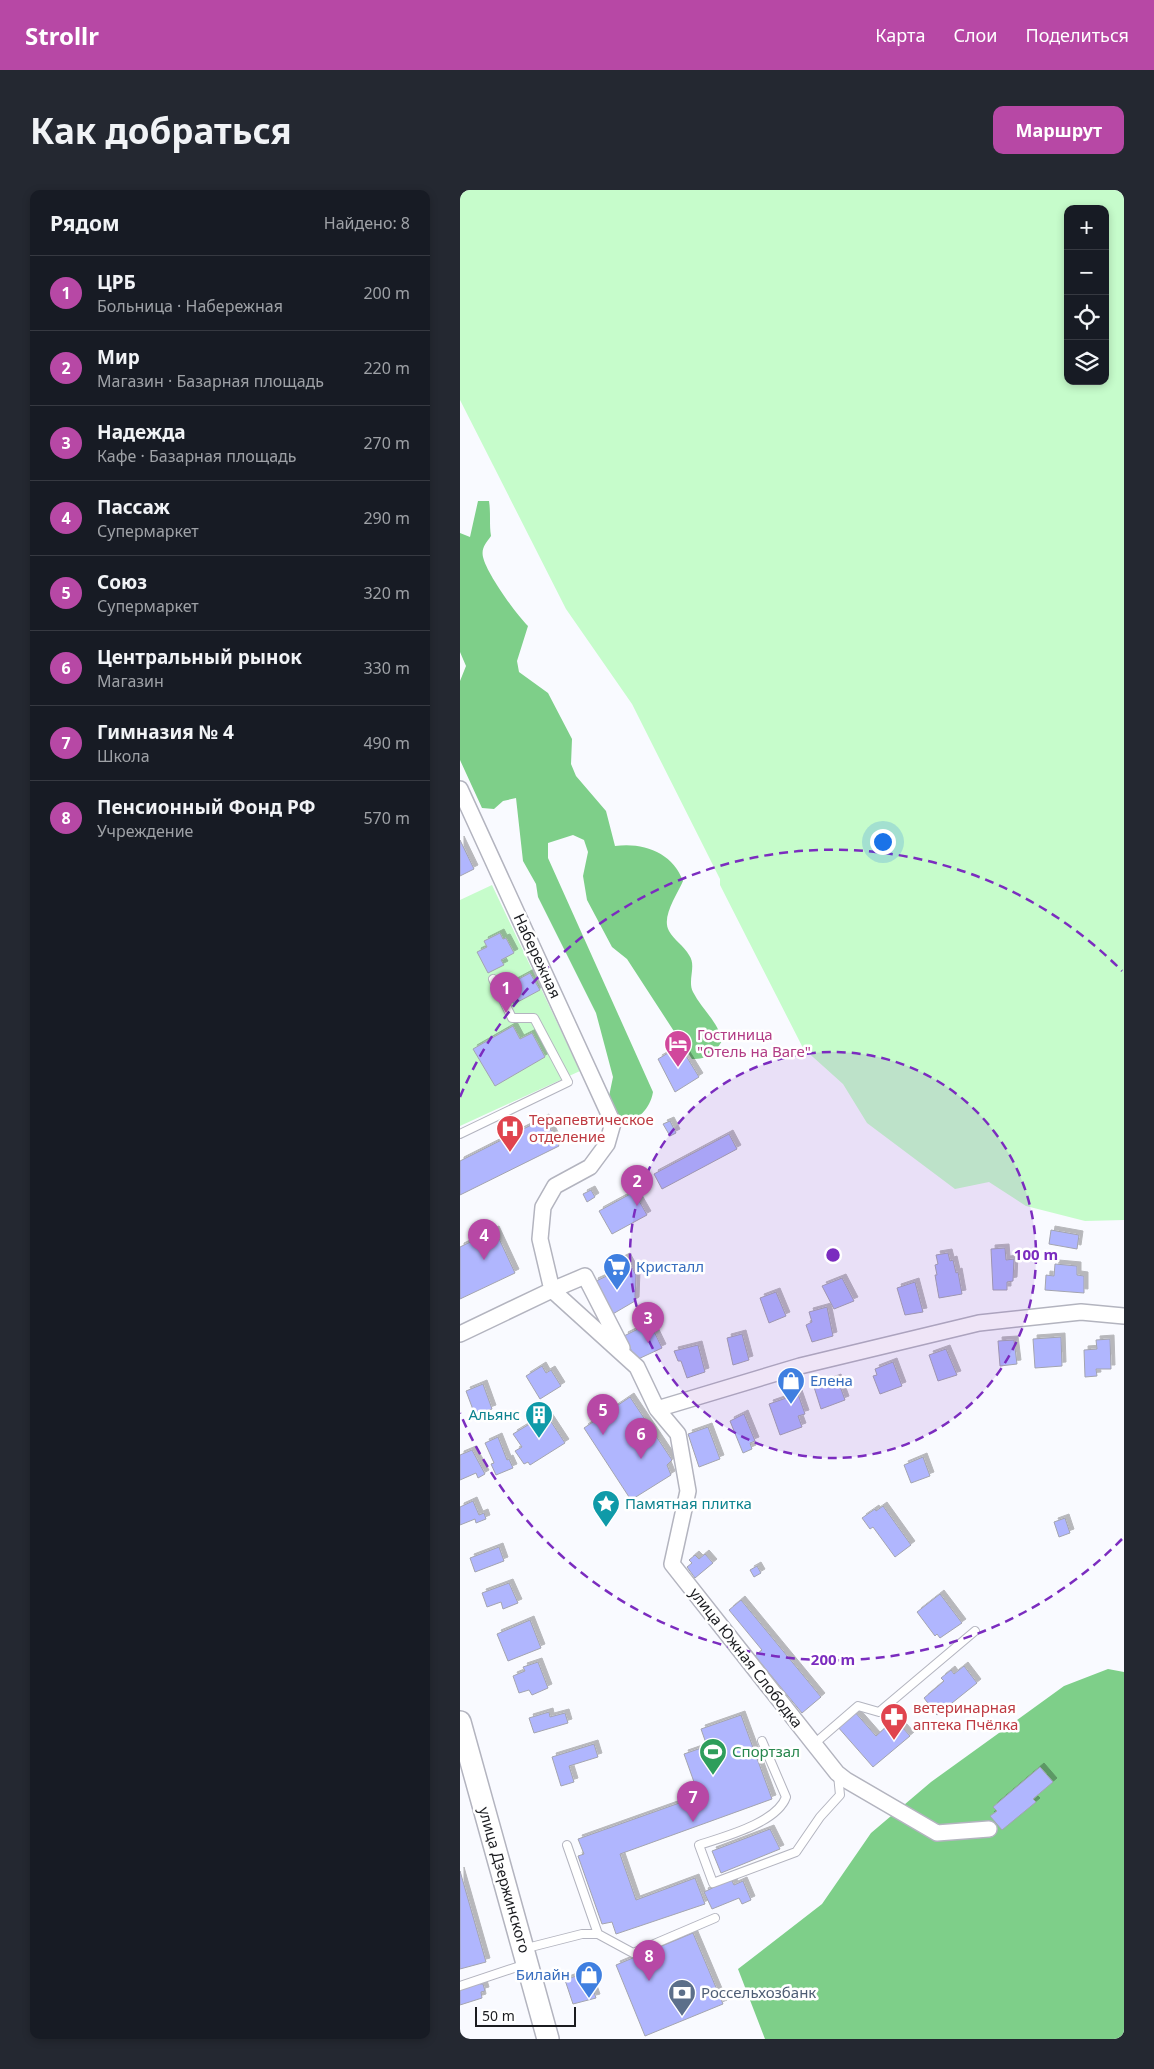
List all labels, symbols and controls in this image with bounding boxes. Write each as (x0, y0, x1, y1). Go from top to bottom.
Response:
text: Strollr (25, 19, 99, 52)
text: Карта (875, 23, 925, 47)
text: Слои (953, 23, 997, 47)
text: Поделиться (1025, 23, 1129, 47)
button: Маршрут (993, 106, 1124, 154)
text: Как добраться (30, 107, 292, 154)
map controls (1064, 205, 1109, 385)
button: + (1064, 205, 1109, 250)
text: Рядом (50, 209, 120, 237)
text: Найдено: 8 (324, 212, 410, 234)
button: − (1064, 250, 1109, 295)
text: ЦРБ (97, 269, 136, 295)
text: 1 (61, 282, 71, 304)
text: 200 m (363, 282, 410, 304)
text: Больница · Набережная (97, 295, 283, 317)
button: locate (1064, 295, 1109, 340)
button: layers (1064, 340, 1109, 385)
text: Мир (97, 344, 140, 370)
text: 2 (61, 357, 71, 379)
text: 220 m (363, 357, 410, 379)
text: Магазин · Базарная площадь (97, 370, 324, 392)
text: Надежда (97, 419, 186, 445)
text: 3 (61, 432, 71, 454)
text: 270 m (363, 432, 410, 454)
text: Кафе · Базарная площадь (97, 445, 297, 467)
text: Пассаж (97, 494, 170, 520)
text: 4 (61, 507, 71, 529)
text: 290 m (363, 507, 410, 529)
text: Супермаркет (97, 520, 199, 542)
text: Союз (97, 569, 147, 595)
text: 5 (61, 582, 71, 604)
text: 320 m (363, 582, 410, 604)
text: Супермаркет (97, 595, 199, 617)
text: Центральный рынок (97, 644, 302, 670)
text: 6 (61, 657, 71, 679)
text: 330 m (363, 657, 410, 679)
text: Магазин (97, 670, 164, 692)
text: Гимназия № 4 (97, 719, 234, 745)
text: 7 (61, 732, 71, 754)
text: 490 m (363, 732, 410, 754)
text: Школа (97, 745, 150, 767)
text: Пенсионный Фонд РФ (97, 794, 316, 820)
text: 8 (61, 807, 71, 829)
text: 570 m (363, 807, 410, 829)
text: Учреждение (97, 820, 193, 842)
your location (870, 829, 896, 855)
street label: Набережная (510, 910, 566, 1001)
pin: 1 (490, 972, 522, 1013)
place label: Гостиница "Отель на Ваге" (697, 1024, 811, 1061)
hotel icon: Гостиница "Отель на Ваге" (663, 1029, 693, 1068)
place label: Терапевтическое отделение (529, 1109, 654, 1146)
hospital icon: Терапевтическое отделение (495, 1114, 525, 1153)
pin: 2 (621, 1165, 653, 1206)
pin: 4 (468, 1219, 500, 1260)
text: 100 m (1014, 1244, 1058, 1264)
centre of rings (824, 1246, 842, 1264)
supermarket icon: Кристалл (602, 1252, 632, 1291)
place label: Кристалл (636, 1256, 704, 1276)
pin: 3 (632, 1302, 664, 1343)
shop icon: Елена (776, 1366, 806, 1405)
place label: Елена (810, 1370, 853, 1390)
pin: 5 (587, 1394, 619, 1435)
building icon: Альянс (524, 1400, 554, 1439)
place label: Альянс (468, 1404, 520, 1424)
pin: 6 (625, 1418, 657, 1459)
place icon: Памятная плитка (591, 1489, 621, 1528)
place label: Памятная плитка (625, 1493, 752, 1513)
street label: улица Южная Слободка (686, 1583, 808, 1732)
text: 200 m (811, 1649, 855, 1669)
place label: ветеринарная аптека Пчёлка (913, 1697, 1018, 1734)
pharmacy icon: ветеринарная аптека Пчёлка (879, 1702, 909, 1741)
sports icon: Спортзал (698, 1737, 728, 1776)
place label: Спортзал (732, 1741, 800, 1761)
pin: 7 (677, 1781, 709, 1822)
street label: улица Дзержинского (475, 1804, 535, 1955)
pin: 8 (633, 1940, 665, 1981)
shop icon: Билайн (574, 1960, 604, 1999)
place label: Билайн (516, 1964, 570, 1984)
bank icon: Россельхозбанк (667, 1978, 697, 2017)
place label: Россельхозбанк (701, 1982, 816, 2002)
scale bar (475, 2004, 576, 2027)
text: 50 m (482, 2006, 515, 2025)

